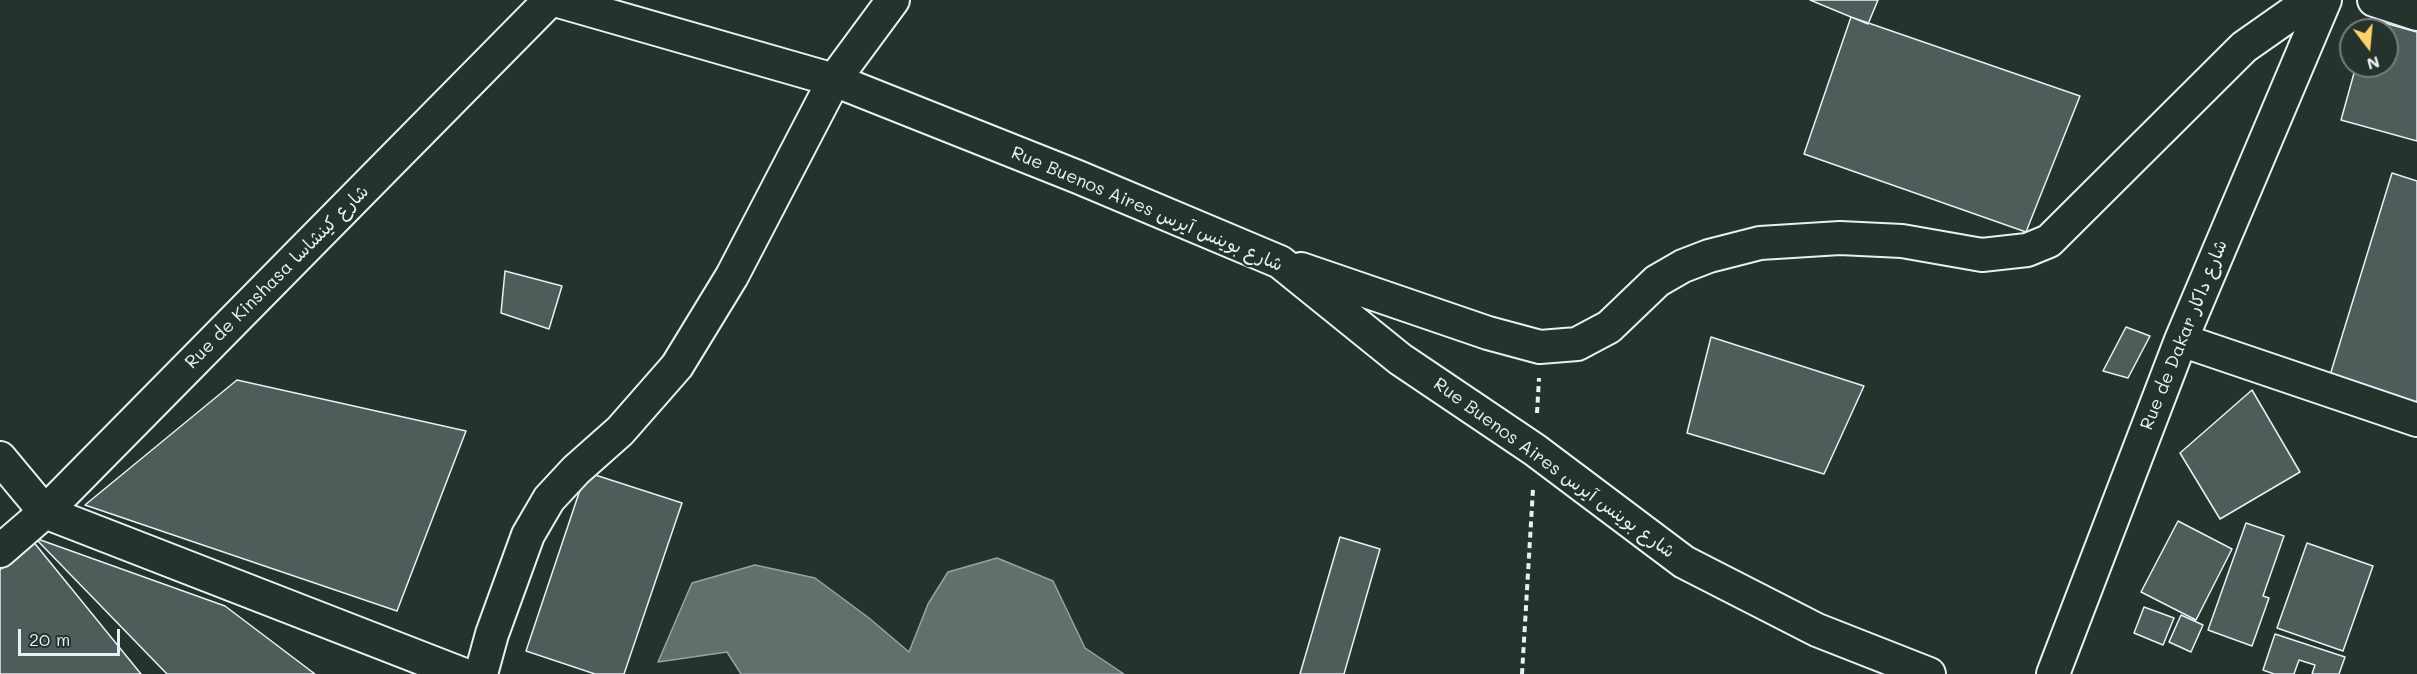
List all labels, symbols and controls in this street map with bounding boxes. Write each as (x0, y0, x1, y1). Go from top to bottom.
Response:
north arrow (2339, 18, 2399, 78)
text: N (2365, 52, 2382, 76)
street label: Rue Buenos Aires شارع بوينس آيرس (1008, 142, 1286, 276)
street label: Rue de Kinshasa شارع كينشاسا (181, 181, 373, 373)
street label: Rue de Dakar شارع داكار (2136, 237, 2232, 433)
street label: Rue Buenos Aires شارع بوينس آيرس (1429, 373, 1679, 563)
scale bar (21, 617, 123, 655)
text: 20 m (29, 627, 70, 651)

